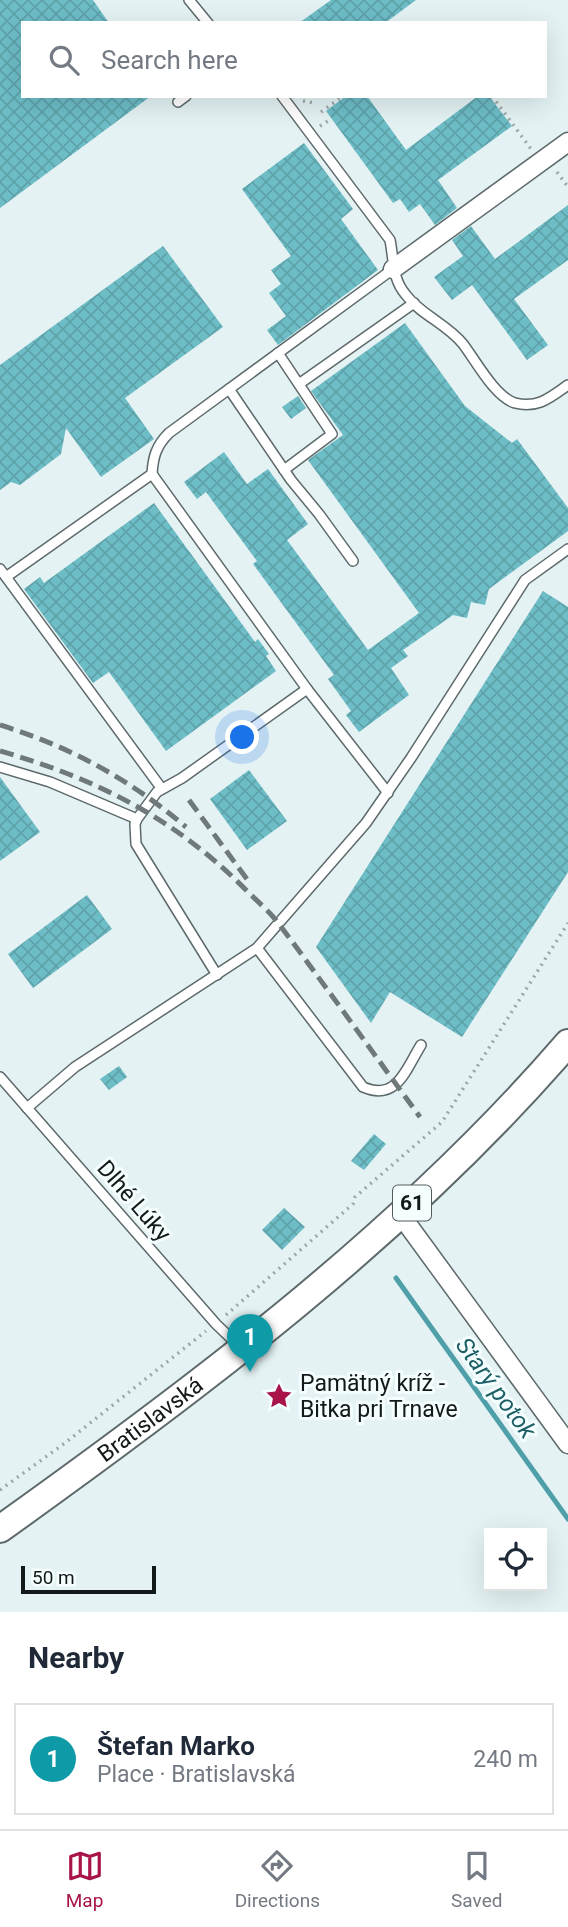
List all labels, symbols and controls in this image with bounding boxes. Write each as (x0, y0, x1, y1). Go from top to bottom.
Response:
search box (21, 21, 547, 98)
icon: search (45, 41, 83, 79)
text: Search here (101, 45, 238, 75)
your location (225, 720, 259, 754)
street label: Dlhé Lúky (92, 1155, 177, 1247)
road number: 61 (393, 1186, 431, 1220)
pin: 1 (227, 1314, 273, 1372)
water label: Starý potok (450, 1332, 543, 1445)
place label: Pamätný kríž - Bitka pri Trnave (300, 1370, 458, 1423)
street label: Bratislavská (92, 1371, 208, 1467)
place icon: Pamätný kríž - Bitka pri Trnave (264, 1381, 294, 1411)
map controls (484, 1528, 547, 1591)
button: locate (484, 1528, 547, 1591)
scale bar (21, 1563, 156, 1595)
text: 50 m (32, 1566, 75, 1589)
text: Nearby (28, 1640, 124, 1675)
text: Štefan Marko (97, 1731, 255, 1761)
text: 1 (46, 1746, 60, 1773)
text: 240 m (473, 1746, 538, 1773)
text: Place · Bratislavská (97, 1761, 296, 1788)
tab: Map (66, 1847, 104, 1912)
tab: Directions (235, 1847, 320, 1912)
tab: Saved (451, 1847, 502, 1912)

